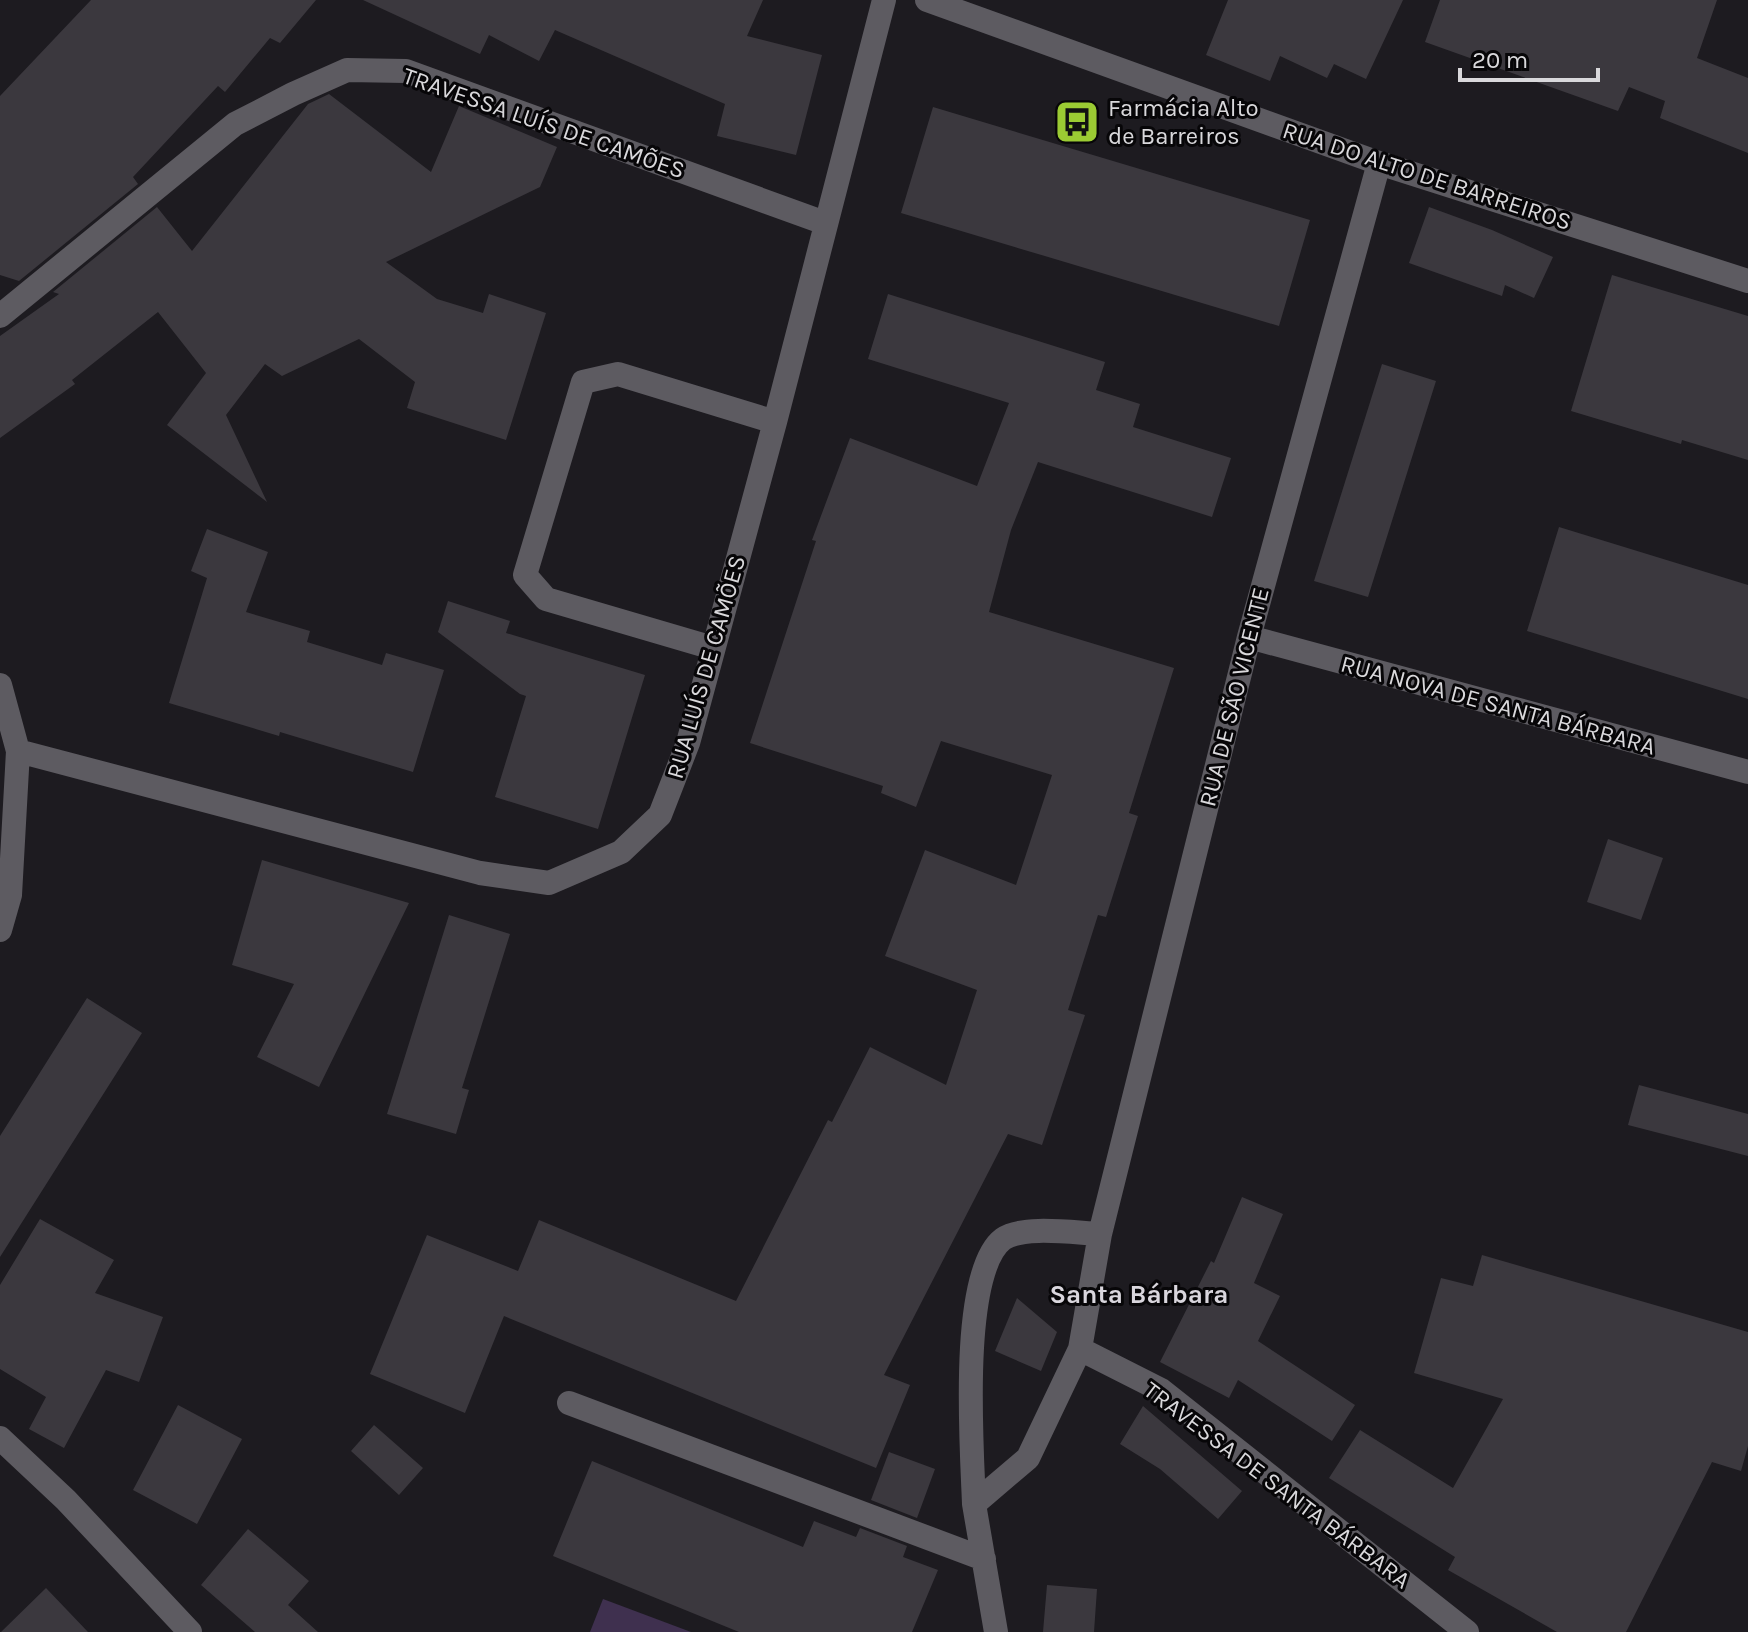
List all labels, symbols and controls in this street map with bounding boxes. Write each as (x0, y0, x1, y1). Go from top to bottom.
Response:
scale bar (1460, 32, 1598, 82)
text: 20 m (1472, 46, 1528, 74)
street label: TRAVESSA LUÍS DE CAMÕES (399, 61, 689, 185)
place label: Farmácia Alto de Barreiros (1108, 94, 1259, 150)
bus stop icon: Farmácia Alto de Barreiros (1053, 98, 1101, 146)
street label: RUA DO ALTO DE BARREIROS (1279, 116, 1575, 236)
street label: RUA LUÍS DE CAMÕES (660, 552, 751, 782)
street label: RUA DE SÃO VICENTE (1193, 585, 1275, 809)
street label: RUA NOVA DE SANTA BÁRBARA (1338, 648, 1659, 761)
district label: Santa Bárbara (1050, 1279, 1228, 1310)
street label: TRAVESSA DE SANTA BÁRBARA (1138, 1375, 1416, 1594)

